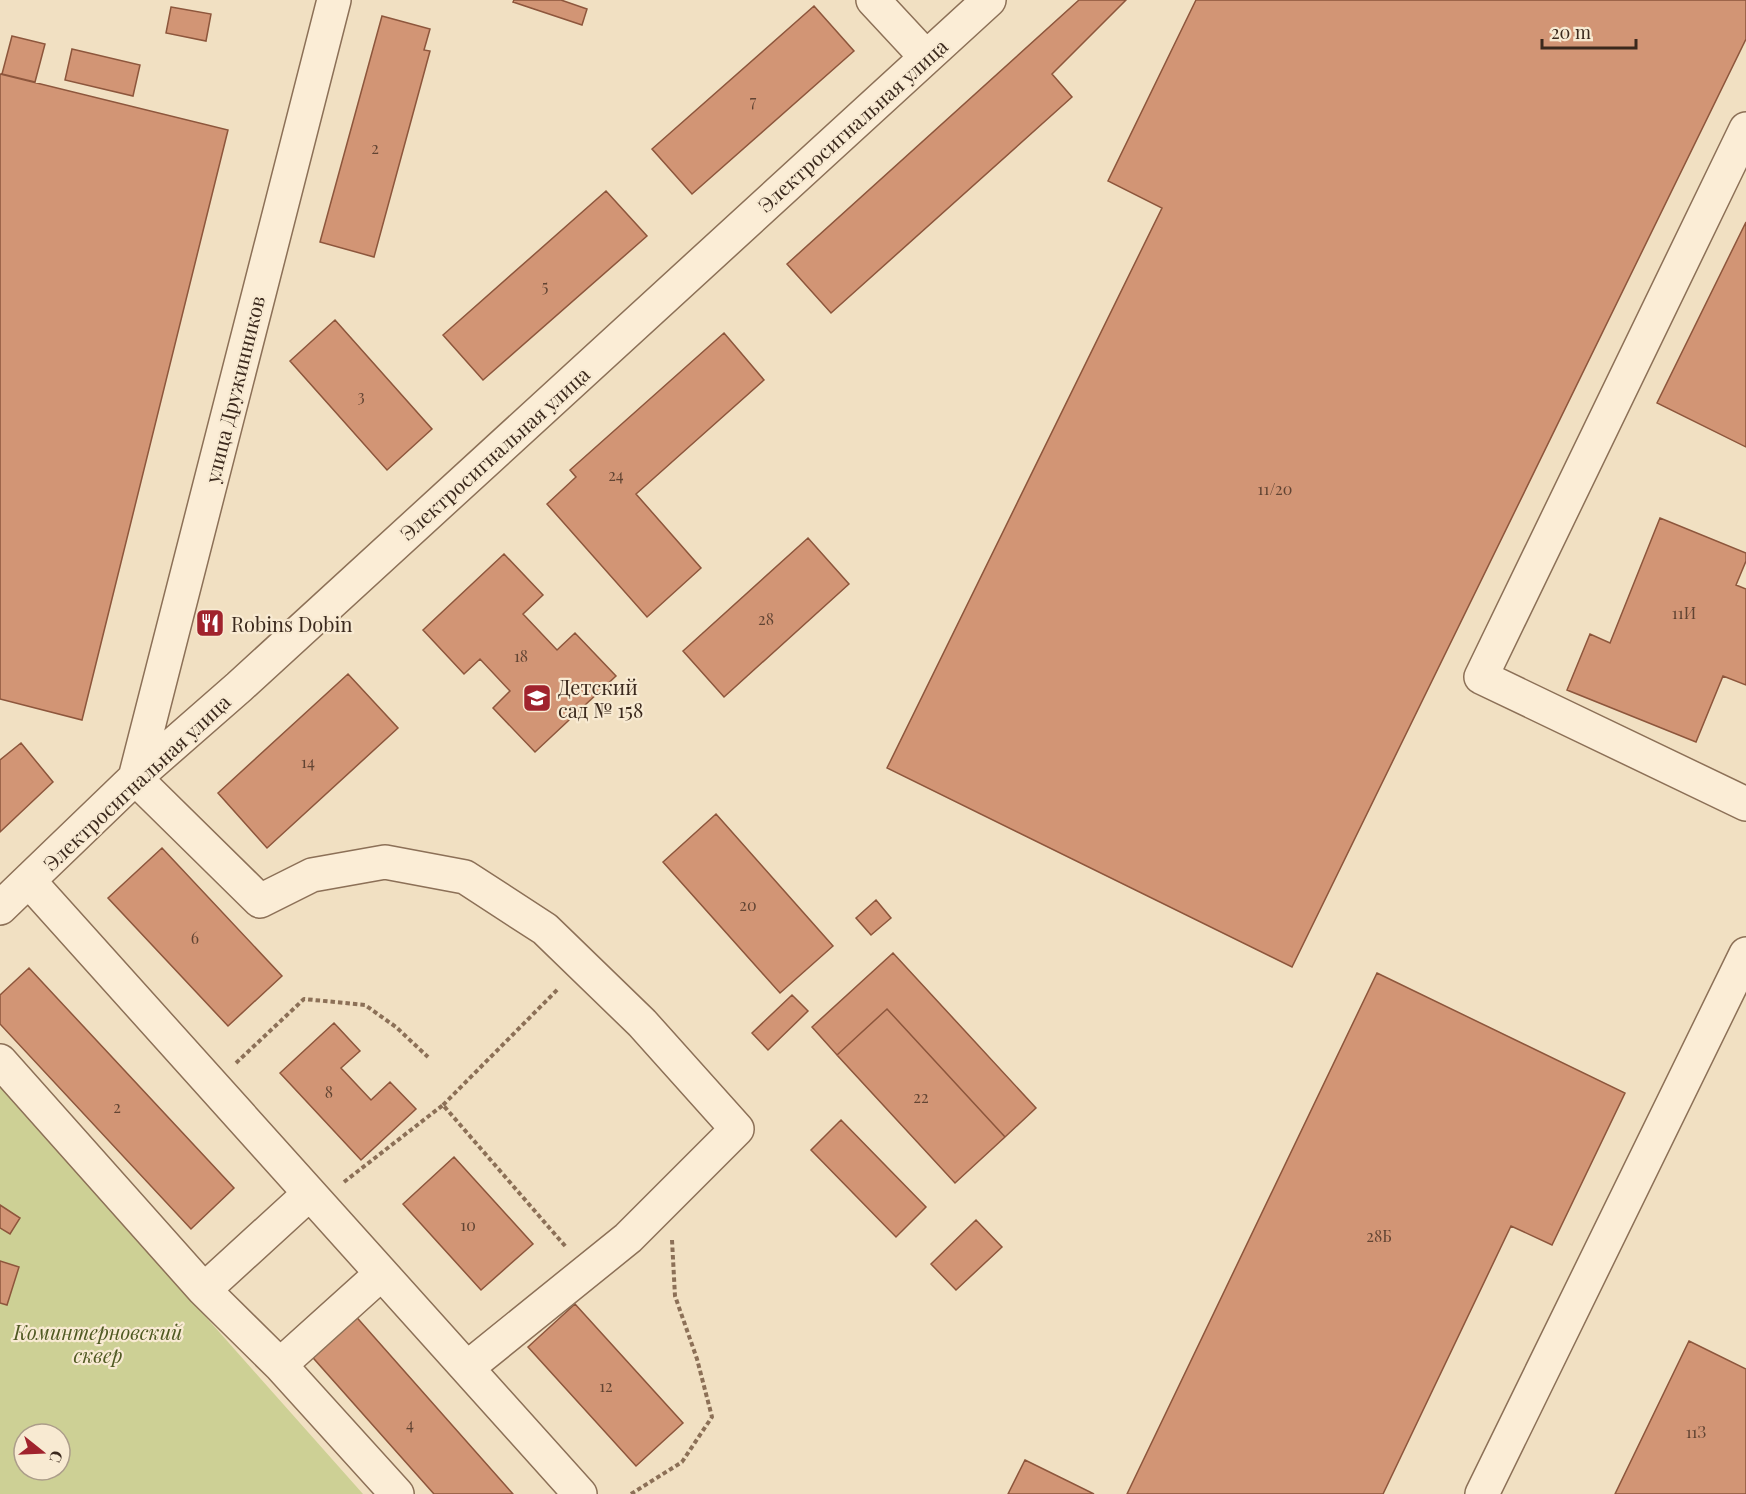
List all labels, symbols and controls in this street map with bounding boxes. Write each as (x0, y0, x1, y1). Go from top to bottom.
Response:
scale bar (1542, 12, 1636, 50)
text: 20 m (1551, 20, 1591, 44)
street label: Электросигнальная улица (751, 32, 953, 218)
house number: 7 (750, 90, 757, 111)
house number: 2 (371, 137, 379, 158)
house number: 5 (542, 275, 548, 296)
street label: улица Дружинников (197, 292, 270, 486)
street label: Электросигнальная улица (393, 360, 595, 546)
house number: 3 (357, 385, 365, 406)
house number: 24 (608, 464, 624, 485)
house number: 11/20 (1258, 478, 1292, 499)
house number: 11И (1672, 602, 1696, 623)
restaurant icon: Robins Dobin (194, 607, 226, 639)
house number: 28 (758, 608, 774, 629)
place label: Robins Dobin (231, 610, 352, 637)
house number: 18 (514, 645, 528, 666)
place label: Детский сад № 158 (558, 673, 643, 723)
school or university icon: Детский сад № 158 (521, 682, 553, 714)
street label: Электросигнальная улица (36, 688, 236, 876)
house number: 14 (301, 751, 315, 772)
house number: 20 (739, 894, 757, 915)
house number: 6 (191, 927, 199, 948)
house number: 8 (325, 1081, 333, 1102)
house number: 22 (913, 1086, 929, 1107)
house number: 2 (113, 1096, 121, 1117)
house number: 10 (460, 1214, 476, 1235)
house number: 28Б (1366, 1225, 1392, 1246)
park label: Коминтерновский сквер (13, 1318, 183, 1368)
house number: 12 (599, 1375, 613, 1396)
house number: 4 (406, 1413, 414, 1434)
house number: 11З (1686, 1421, 1707, 1442)
north arrow (12, 1422, 72, 1482)
text: С (45, 1448, 68, 1465)

